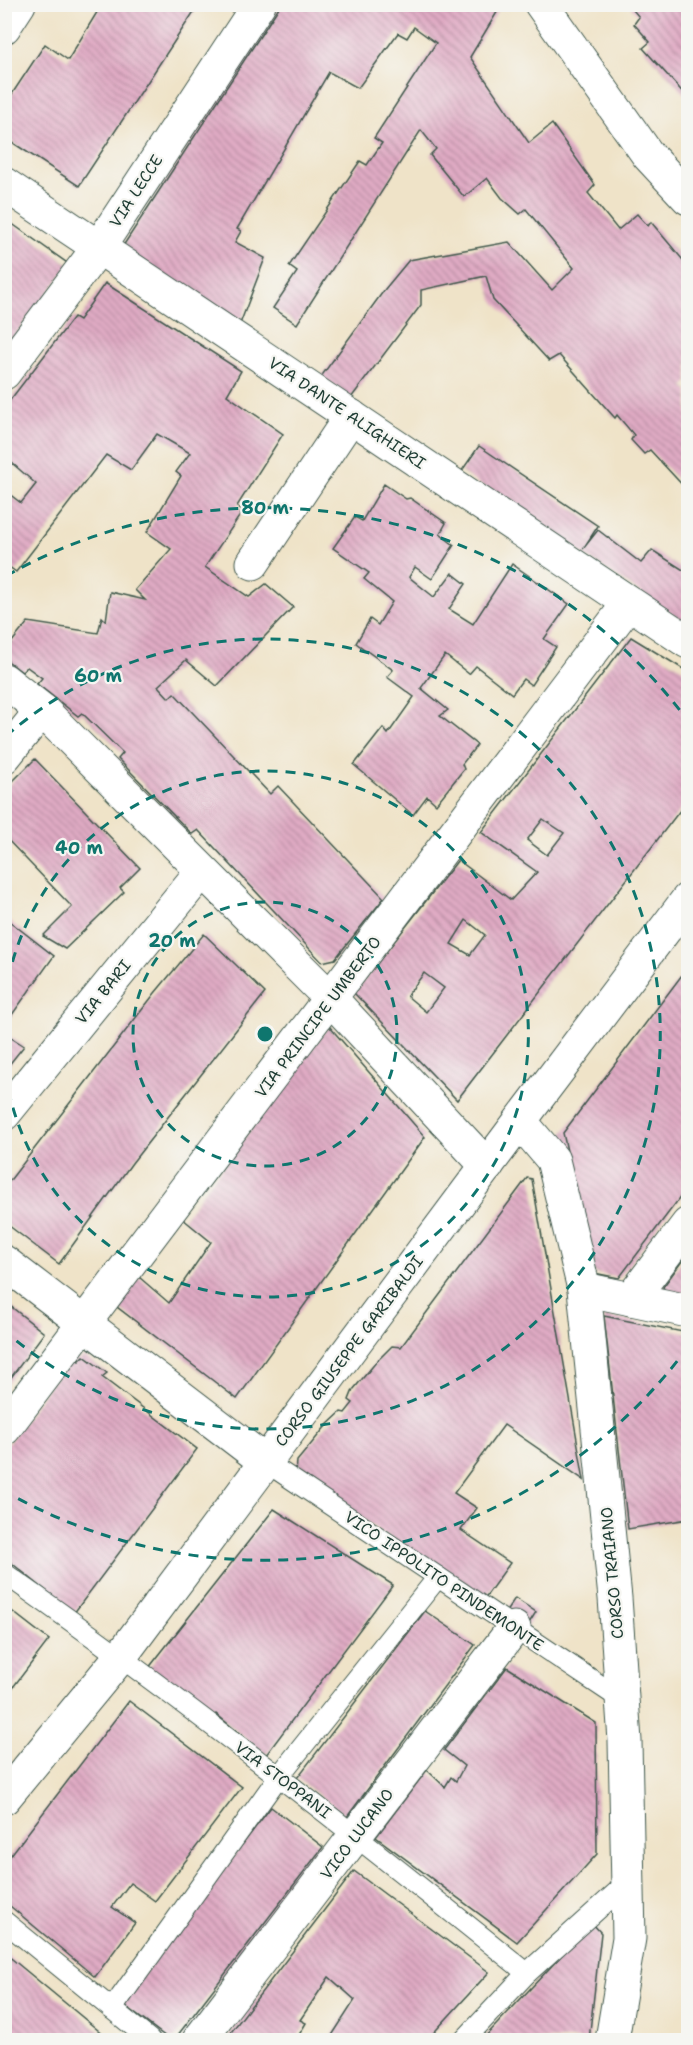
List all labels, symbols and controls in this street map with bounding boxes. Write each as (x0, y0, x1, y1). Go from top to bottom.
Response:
street label: VIA LECCE (105, 151, 167, 231)
street label: VIA DANTE ALIGHIERI (264, 352, 430, 474)
text: 80 m (241, 496, 289, 520)
text: 60 m (74, 664, 122, 688)
text: 40 m (55, 836, 103, 860)
text: 20 m (148, 929, 196, 953)
street label: VIA PRINCIPE UMBERTO (250, 932, 386, 1102)
street label: VIA BARI (71, 955, 136, 1029)
centre of rings (255, 1024, 275, 1044)
street label: CORSO GIUSEPPE GARIBALDI (270, 1251, 428, 1451)
street label: VICO IPPOLITO PINDEMONTE (340, 1506, 548, 1656)
street label: CORSO TRAIANO (596, 1506, 628, 1640)
street label: VIA STOPPANI (230, 1737, 336, 1823)
street label: VICO LUCANO (316, 1784, 398, 1884)

